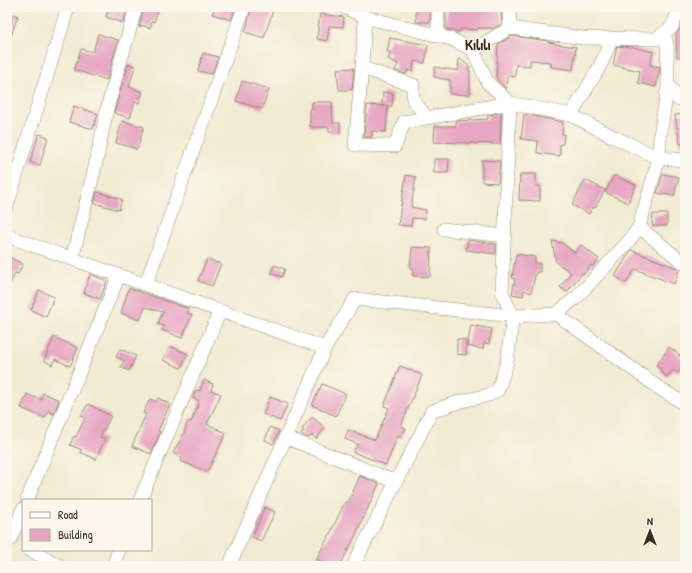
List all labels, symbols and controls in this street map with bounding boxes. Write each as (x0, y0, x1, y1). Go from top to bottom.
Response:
district label: Kılılı (465, 34, 491, 55)
legend (22, 499, 152, 551)
text: Road (58, 506, 78, 523)
north arrow (630, 511, 670, 551)
text: N (647, 514, 653, 528)
text: Building (58, 526, 93, 543)

